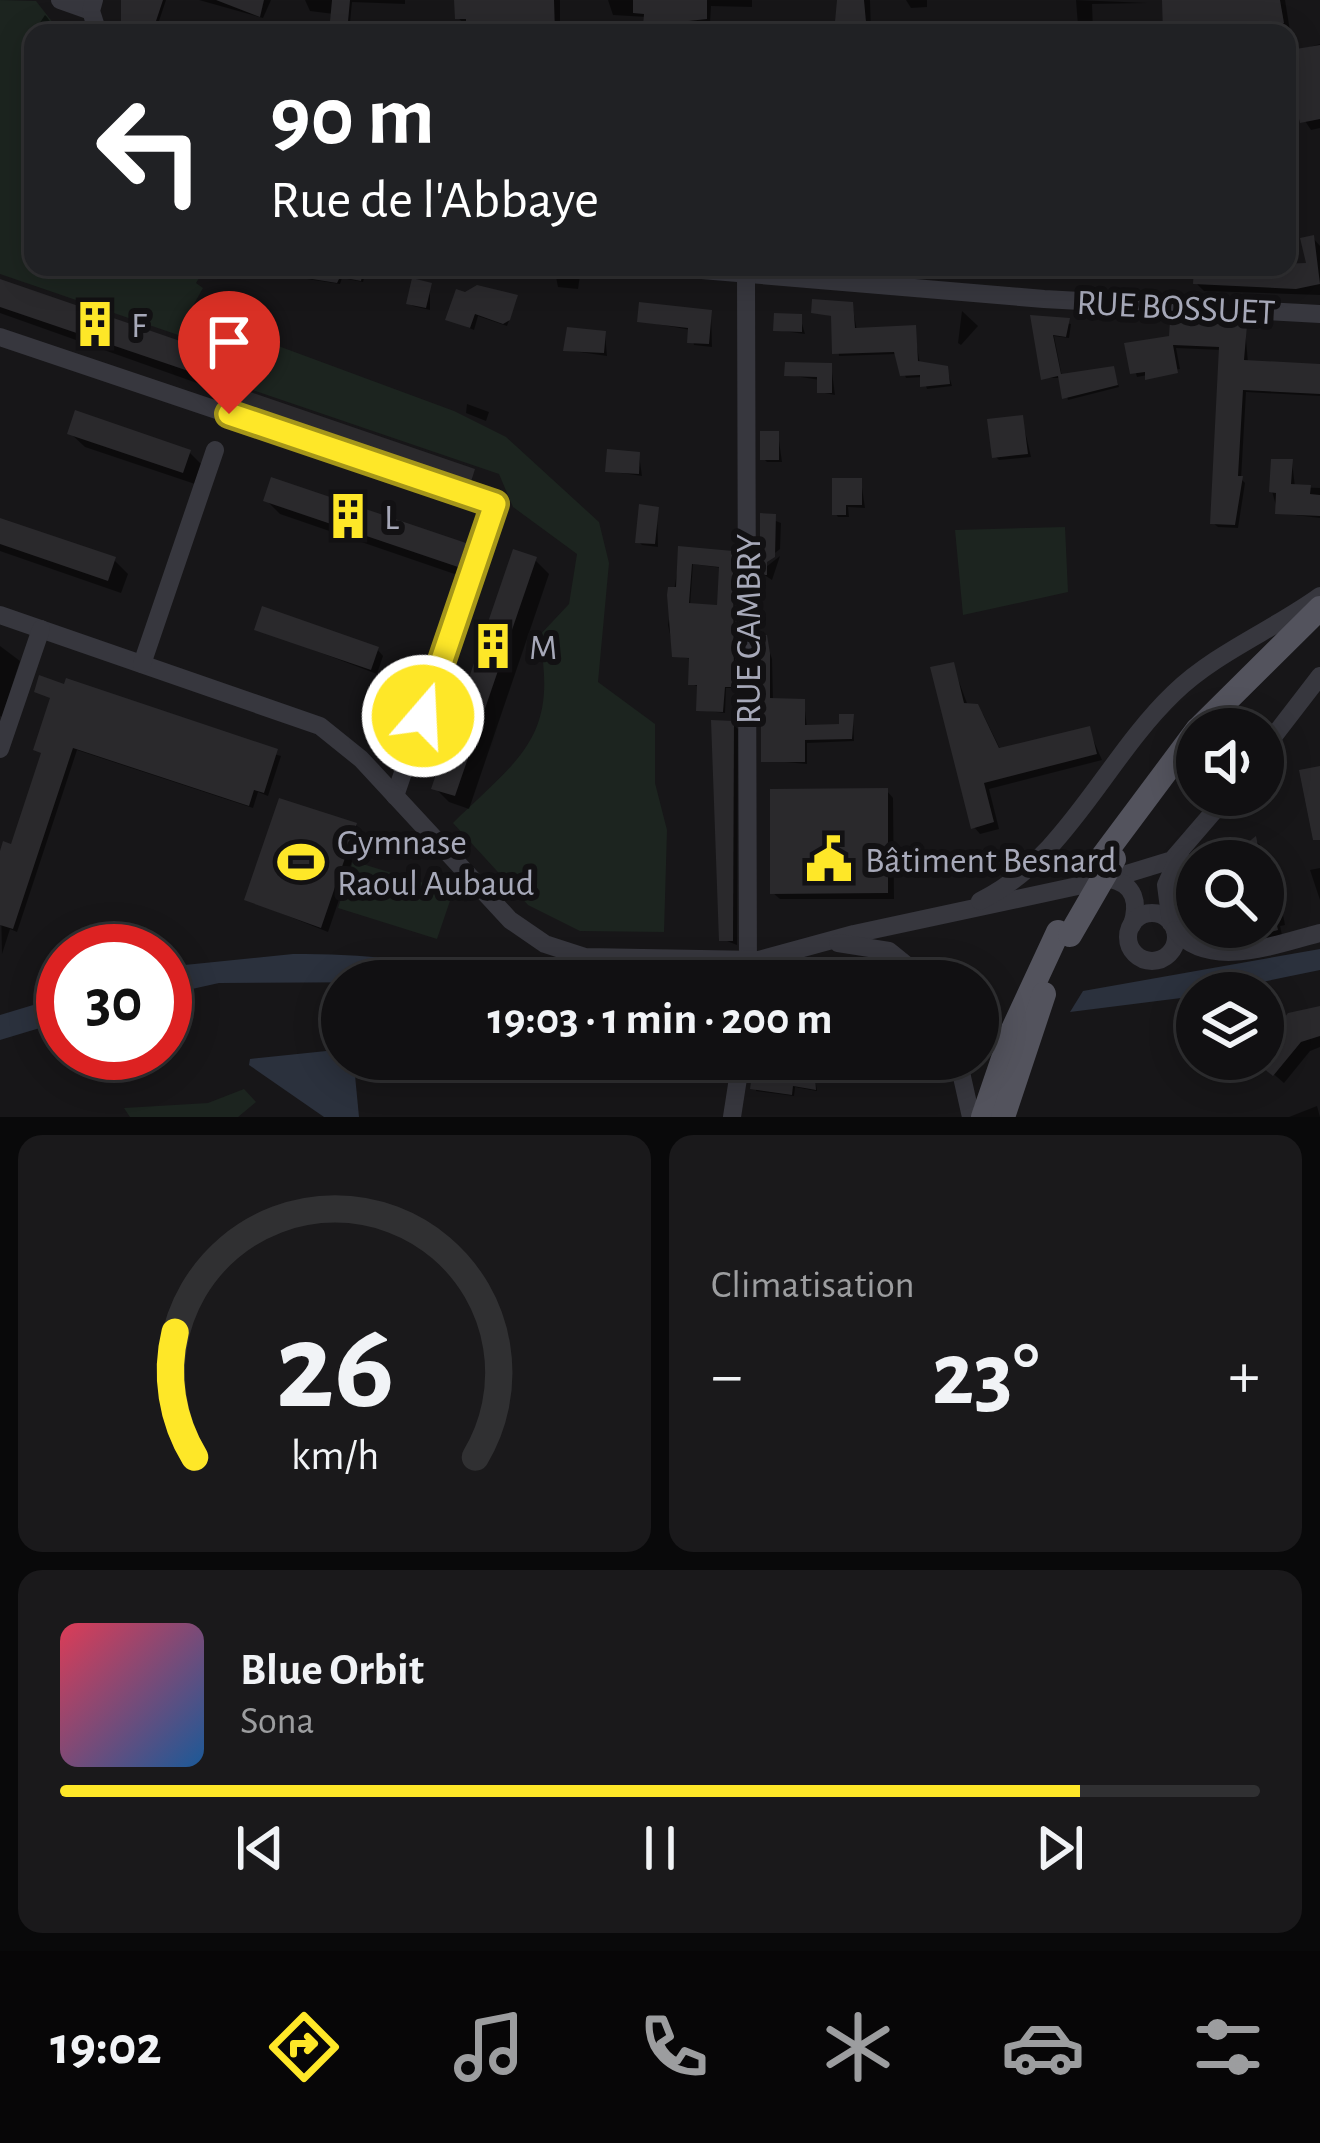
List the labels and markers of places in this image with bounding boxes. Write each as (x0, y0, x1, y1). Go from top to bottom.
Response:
pin (178, 291, 280, 414)
building icon: F (70, 299, 120, 349)
place label: F (131, 308, 147, 344)
building icon: L (323, 491, 373, 541)
place label: L (384, 500, 399, 536)
building icon: M (468, 621, 518, 671)
place label: M (529, 630, 557, 666)
place label: Gymnase Raoul Aubaud (337, 825, 534, 902)
public building icon: Bâtiment Besnard (804, 834, 854, 884)
sports icon: Gymnase Raoul Aubaud (276, 837, 326, 887)
place label: Bâtiment Besnard (865, 843, 1117, 879)

